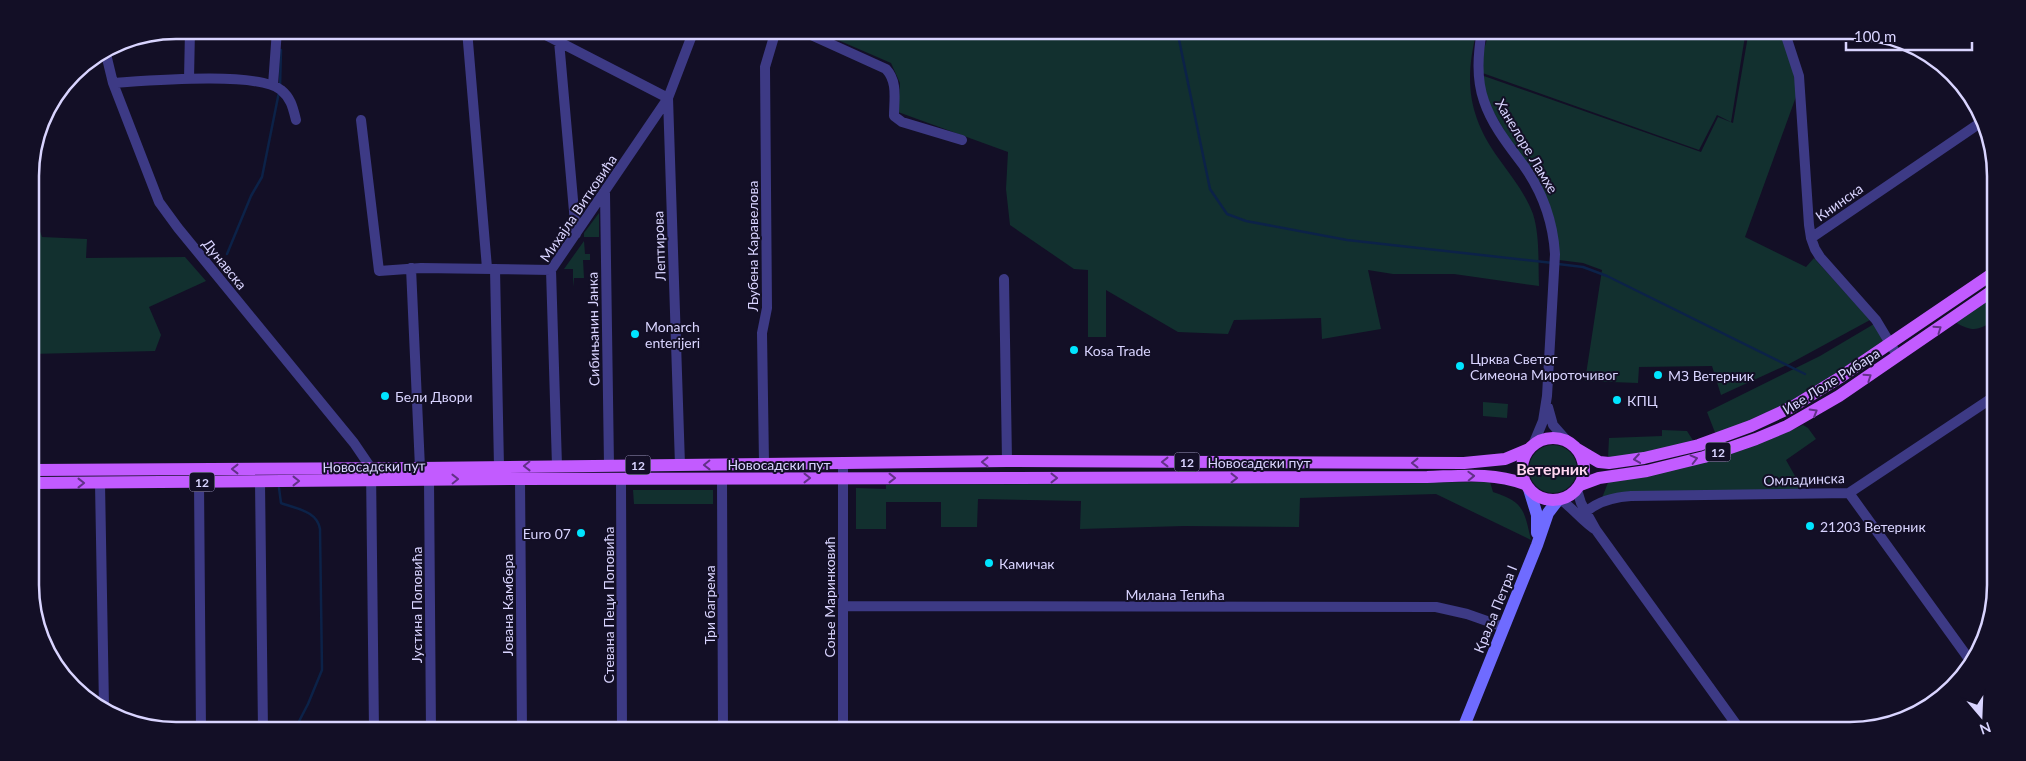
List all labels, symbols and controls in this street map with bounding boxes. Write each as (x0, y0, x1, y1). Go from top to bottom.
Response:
scale bar (1846, 20, 1972, 52)
text: 100 m (1854, 27, 1896, 45)
street label: Ханелоре Ламхе (1492, 96, 1562, 196)
street label: Михајла Витковића (536, 151, 620, 265)
street label: Книнска (1812, 180, 1866, 224)
street label: Љубена Каравелова (744, 181, 761, 312)
street label: Лептирова (649, 211, 669, 282)
street label: Дунавска (199, 235, 251, 293)
street label: Сибињанин Јанка (584, 272, 602, 386)
place label: Monarch enterijeri (645, 318, 700, 351)
one-way arrow (1932, 326, 1941, 335)
marker: Monarch enterijeri (629, 328, 641, 340)
place label: Kosa Trade (1084, 342, 1151, 359)
marker: Kosa Trade (1068, 344, 1080, 356)
street label: Иве Лоле Рибара (1779, 344, 1883, 418)
place label: Црква Светог Симеона Мироточивог (1470, 350, 1618, 383)
marker: Црква Светог Симеона Мироточивог (1454, 360, 1466, 372)
place label: МЗ Ветерник (1668, 367, 1755, 384)
marker: МЗ Ветерник (1652, 369, 1664, 381)
one-way arrow (1863, 373, 1872, 383)
place label: Бели Двори (395, 388, 473, 405)
marker: Бели Двори (379, 390, 391, 402)
place label: КПЦ (1627, 392, 1658, 409)
marker: КПЦ (1611, 394, 1623, 406)
one-way arrow (1808, 409, 1817, 419)
road number: 12 (1706, 442, 1730, 462)
road number: 12 (1174, 452, 1200, 472)
one-way arrow (1633, 453, 1641, 464)
street label: Новосадски пут (1207, 454, 1311, 471)
one-way arrow (1690, 454, 1699, 465)
road number: 12 (626, 456, 650, 474)
street label: Новосадски пут (727, 456, 831, 473)
street label: Новосадски пут (322, 457, 426, 475)
one-way arrow (981, 457, 989, 467)
one-way arrow (1161, 457, 1169, 467)
one-way arrow (1411, 458, 1419, 468)
one-way arrow (702, 459, 710, 470)
district label: Ветерник (1516, 459, 1588, 478)
one-way arrow (522, 461, 530, 471)
one-way arrow (230, 464, 238, 474)
street label: Омладинска (1763, 469, 1845, 489)
one-way arrow (1468, 471, 1476, 481)
road number: 12 (190, 472, 214, 492)
one-way arrow (803, 473, 811, 484)
one-way arrow (888, 473, 896, 484)
one-way arrow (1051, 473, 1059, 483)
one-way arrow (1231, 473, 1239, 483)
one-way arrow (451, 474, 459, 485)
one-way arrow (292, 476, 300, 487)
one-way arrow (78, 478, 85, 488)
place label: 21203 Ветерник (1820, 518, 1926, 535)
marker: 21203 Ветерник (1804, 520, 1816, 532)
place label: Euro 07 (523, 525, 571, 542)
marker: Euro 07 (575, 527, 587, 539)
street label: Стевана Пеци Поповића (600, 527, 617, 683)
street label: Соње Маринковић (821, 537, 838, 657)
street label: Јустина Поповића (408, 547, 425, 663)
street label: Јована Камбера (499, 554, 516, 656)
place label: Камичак (999, 555, 1055, 572)
marker: Камичак (983, 557, 995, 569)
street label: Краља Петра I (1470, 563, 1520, 655)
street label: Три багрема (701, 565, 718, 645)
street label: Милана Тепића (1125, 586, 1225, 603)
north arrow (1956, 691, 2006, 741)
text: N (1978, 719, 1993, 739)

